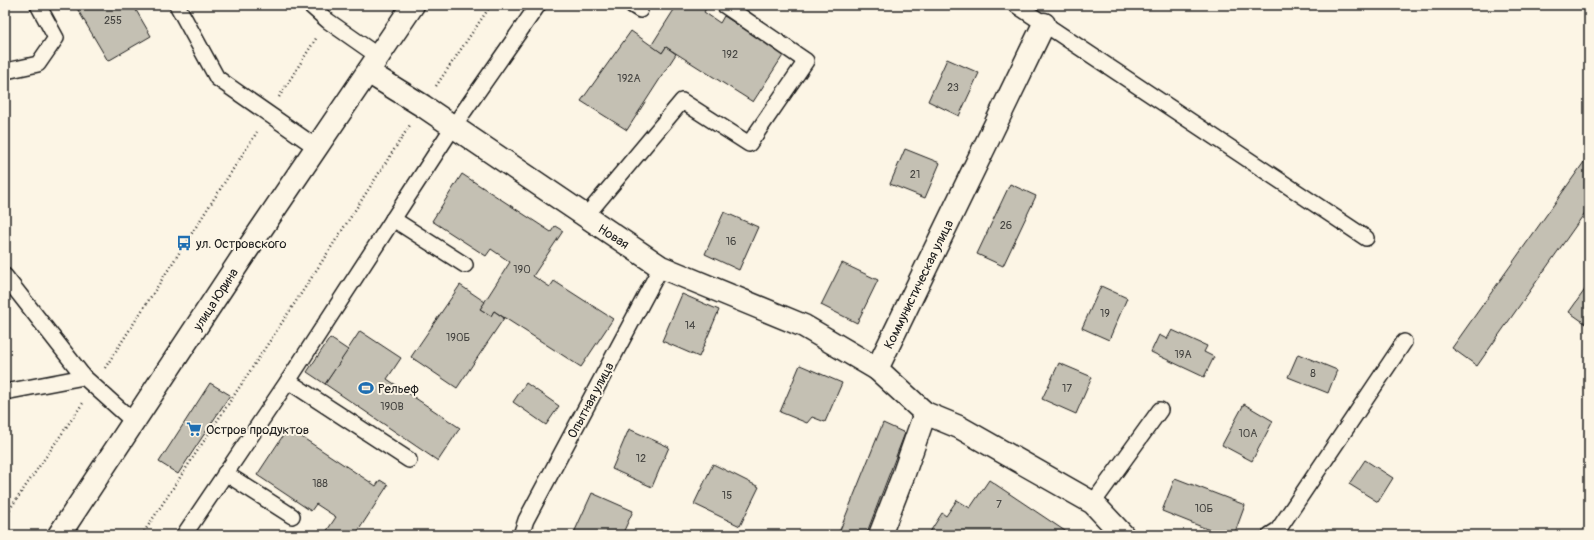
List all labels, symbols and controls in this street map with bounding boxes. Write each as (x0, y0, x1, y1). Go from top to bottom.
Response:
house number: 255 (104, 14, 122, 27)
house number: 192 (722, 48, 738, 61)
house number: 192А (617, 72, 641, 85)
house number: 23 (947, 81, 959, 94)
house number: 21 (910, 168, 920, 181)
street label: Коммунистическая улица (881, 217, 957, 352)
house number: 26 (1000, 219, 1012, 232)
street label: Новая (595, 221, 632, 253)
bus stop icon: ул. Островского (175, 234, 193, 252)
house number: 16 (726, 235, 736, 248)
place label: ул. Островского (195, 236, 286, 252)
house number: 190 (513, 263, 531, 276)
street label: улица Юрина (189, 265, 242, 334)
house number: 19 (1100, 307, 1110, 320)
house number: 14 (685, 319, 696, 332)
house number: 190Б (446, 331, 470, 344)
house number: 19А (1174, 348, 1192, 361)
street label: Опытная улица (564, 360, 618, 441)
house number: 8 (1310, 367, 1316, 380)
sports icon: Рельеф (357, 379, 375, 397)
place label: Рельеф (378, 381, 419, 397)
house number: 17 (1062, 382, 1072, 395)
house number: 190В (380, 400, 404, 413)
supermarket icon: Остров продуктов (185, 420, 203, 438)
place label: Остров продуктов (206, 422, 309, 438)
house number: 10А (1239, 427, 1257, 440)
house number: 12 (636, 452, 646, 465)
house number: 188 (312, 477, 328, 490)
house number: 15 (722, 489, 732, 502)
house number: 7 (996, 498, 1002, 511)
house number: 10Б (1195, 502, 1213, 515)

